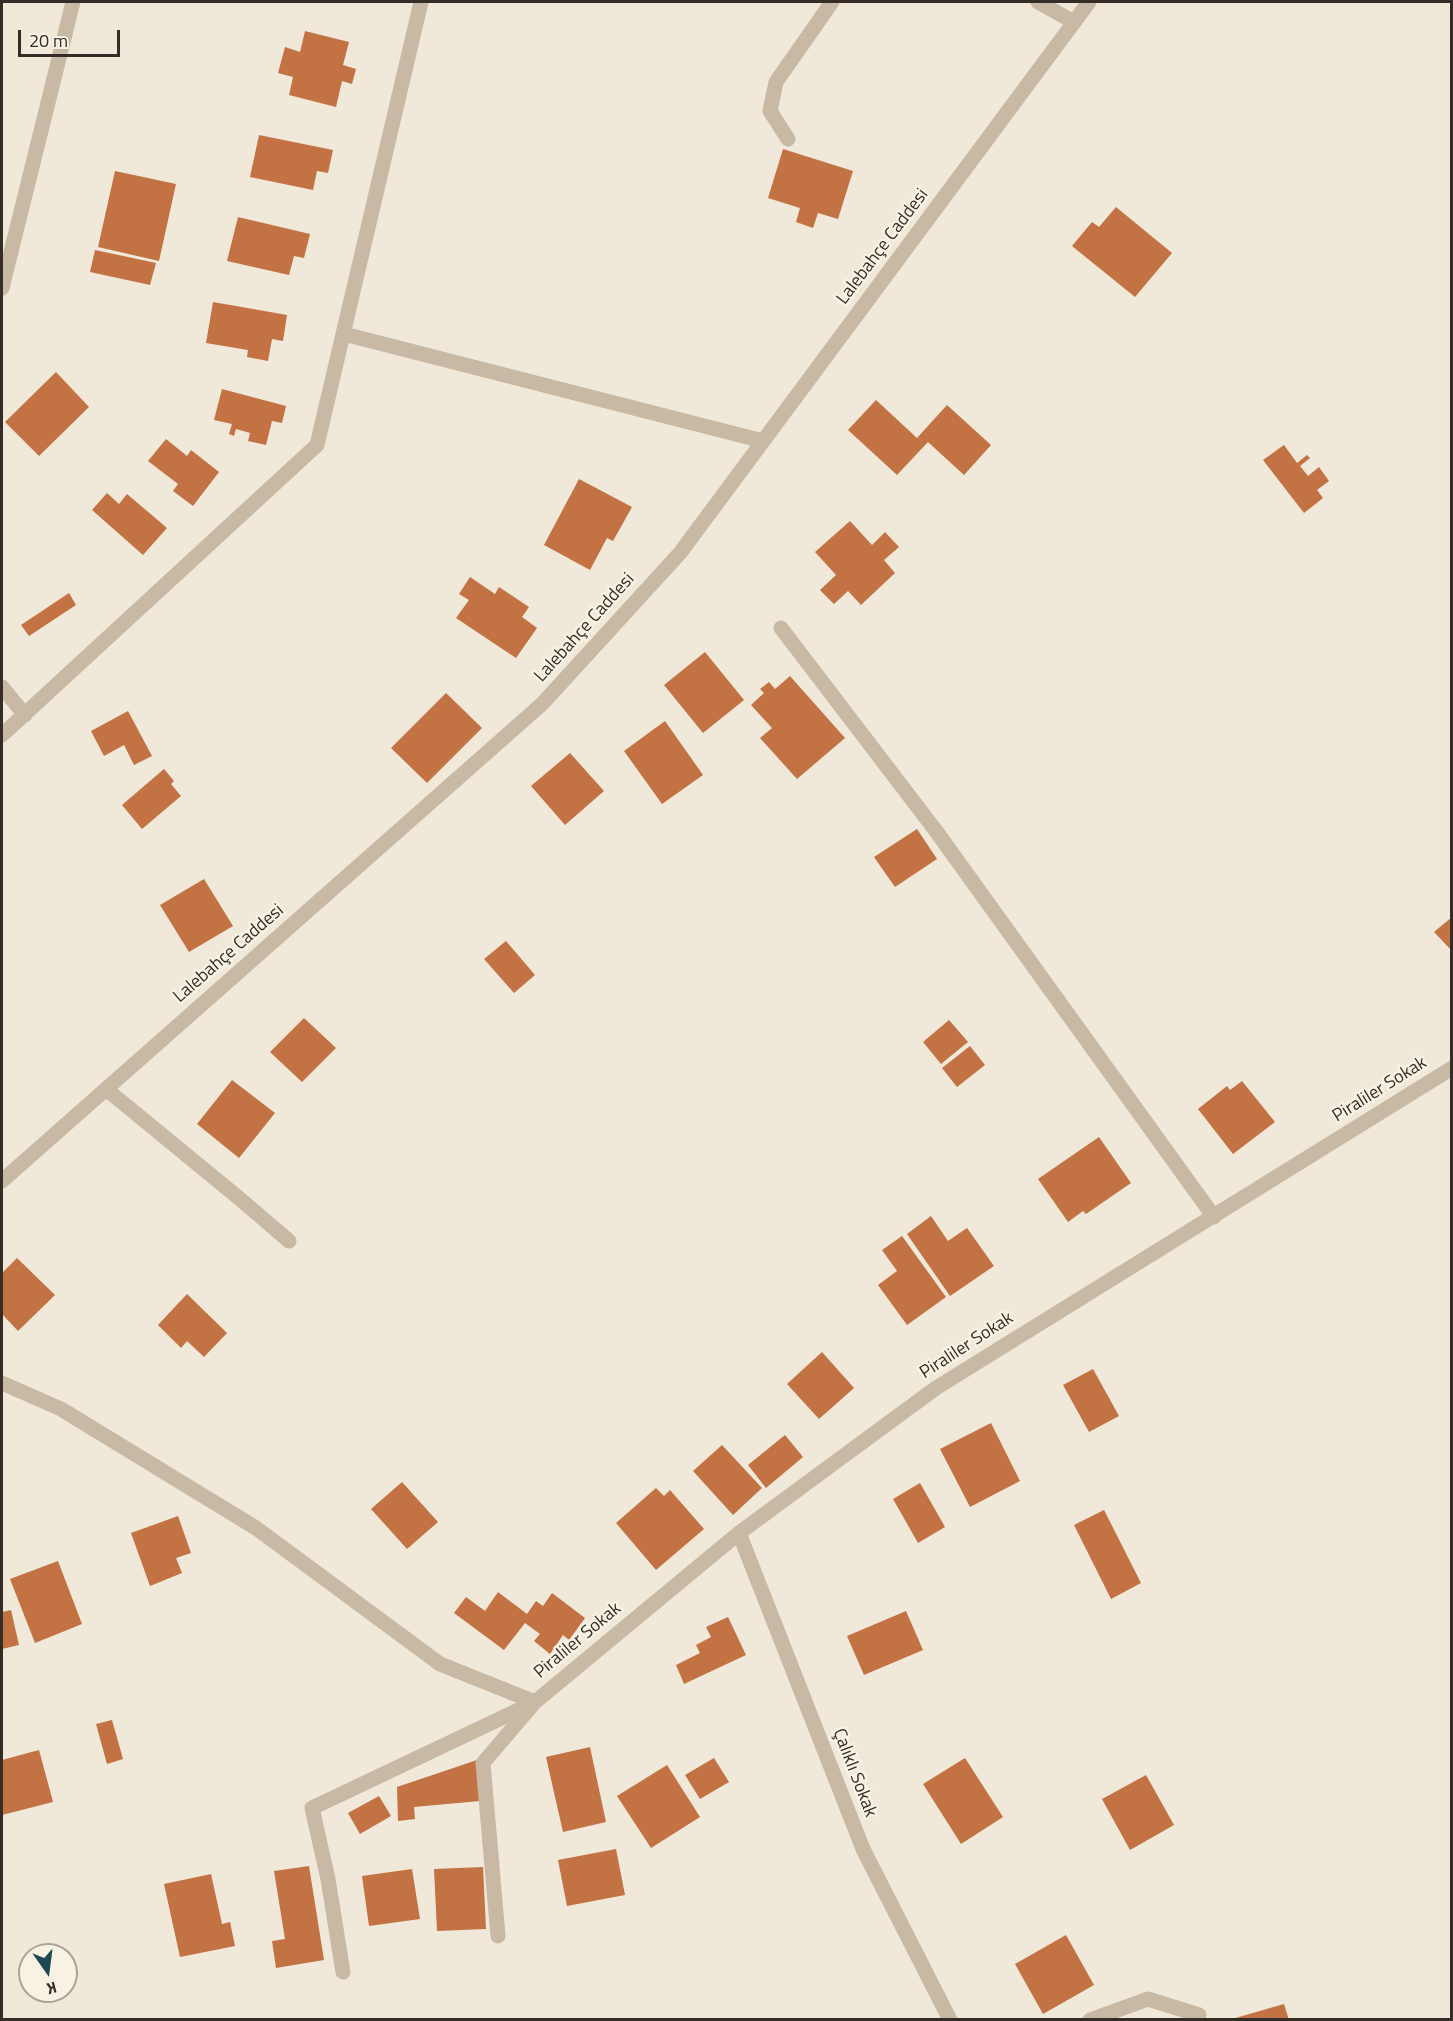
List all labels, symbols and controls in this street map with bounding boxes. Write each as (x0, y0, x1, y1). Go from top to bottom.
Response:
scale bar (21, 18, 123, 56)
text: 20 m (29, 27, 68, 54)
street label: Lalebahçe Caddesi (833, 185, 933, 309)
street label: Lalebahçe Caddesi (530, 569, 640, 687)
street label: Lalebahçe Caddesi (169, 900, 289, 1008)
street label: Piraliler Sokak (1329, 1053, 1431, 1127)
street label: Piraliler Sokak (916, 1308, 1018, 1384)
street label: Piraliler Sokak (530, 1598, 626, 1684)
street label: Çalıklı Sokak (827, 1726, 881, 1820)
north arrow (18, 1943, 78, 2003)
text: K (44, 1976, 59, 2001)

